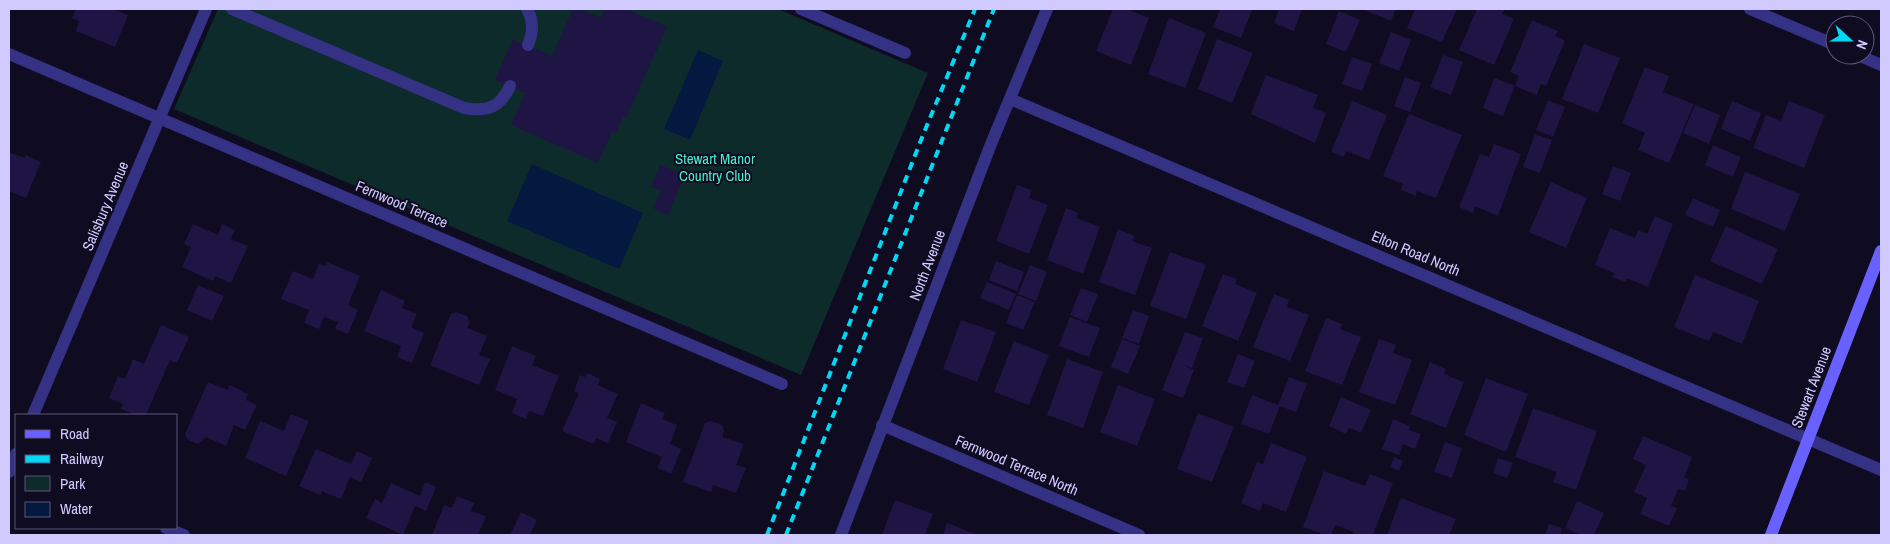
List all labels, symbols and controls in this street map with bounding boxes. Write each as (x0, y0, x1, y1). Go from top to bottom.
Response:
north arrow (1825, 15, 1875, 65)
text: N (1852, 38, 1872, 52)
park label: Stewart Manor Country Club (675, 148, 755, 186)
street label: Salisbury Avenue (77, 158, 133, 254)
street label: Fernwood Terrace (353, 175, 451, 233)
street label: Elton Road North (1368, 225, 1464, 281)
street label: North Avenue (904, 226, 950, 303)
street label: Stewart Avenue (1786, 343, 1836, 431)
legend (15, 414, 178, 529)
text: Road (60, 423, 89, 444)
street label: Fernwood Terrace North (952, 430, 1082, 500)
text: Railway (60, 448, 105, 469)
text: Park (60, 473, 86, 494)
text: Water (60, 498, 92, 519)

